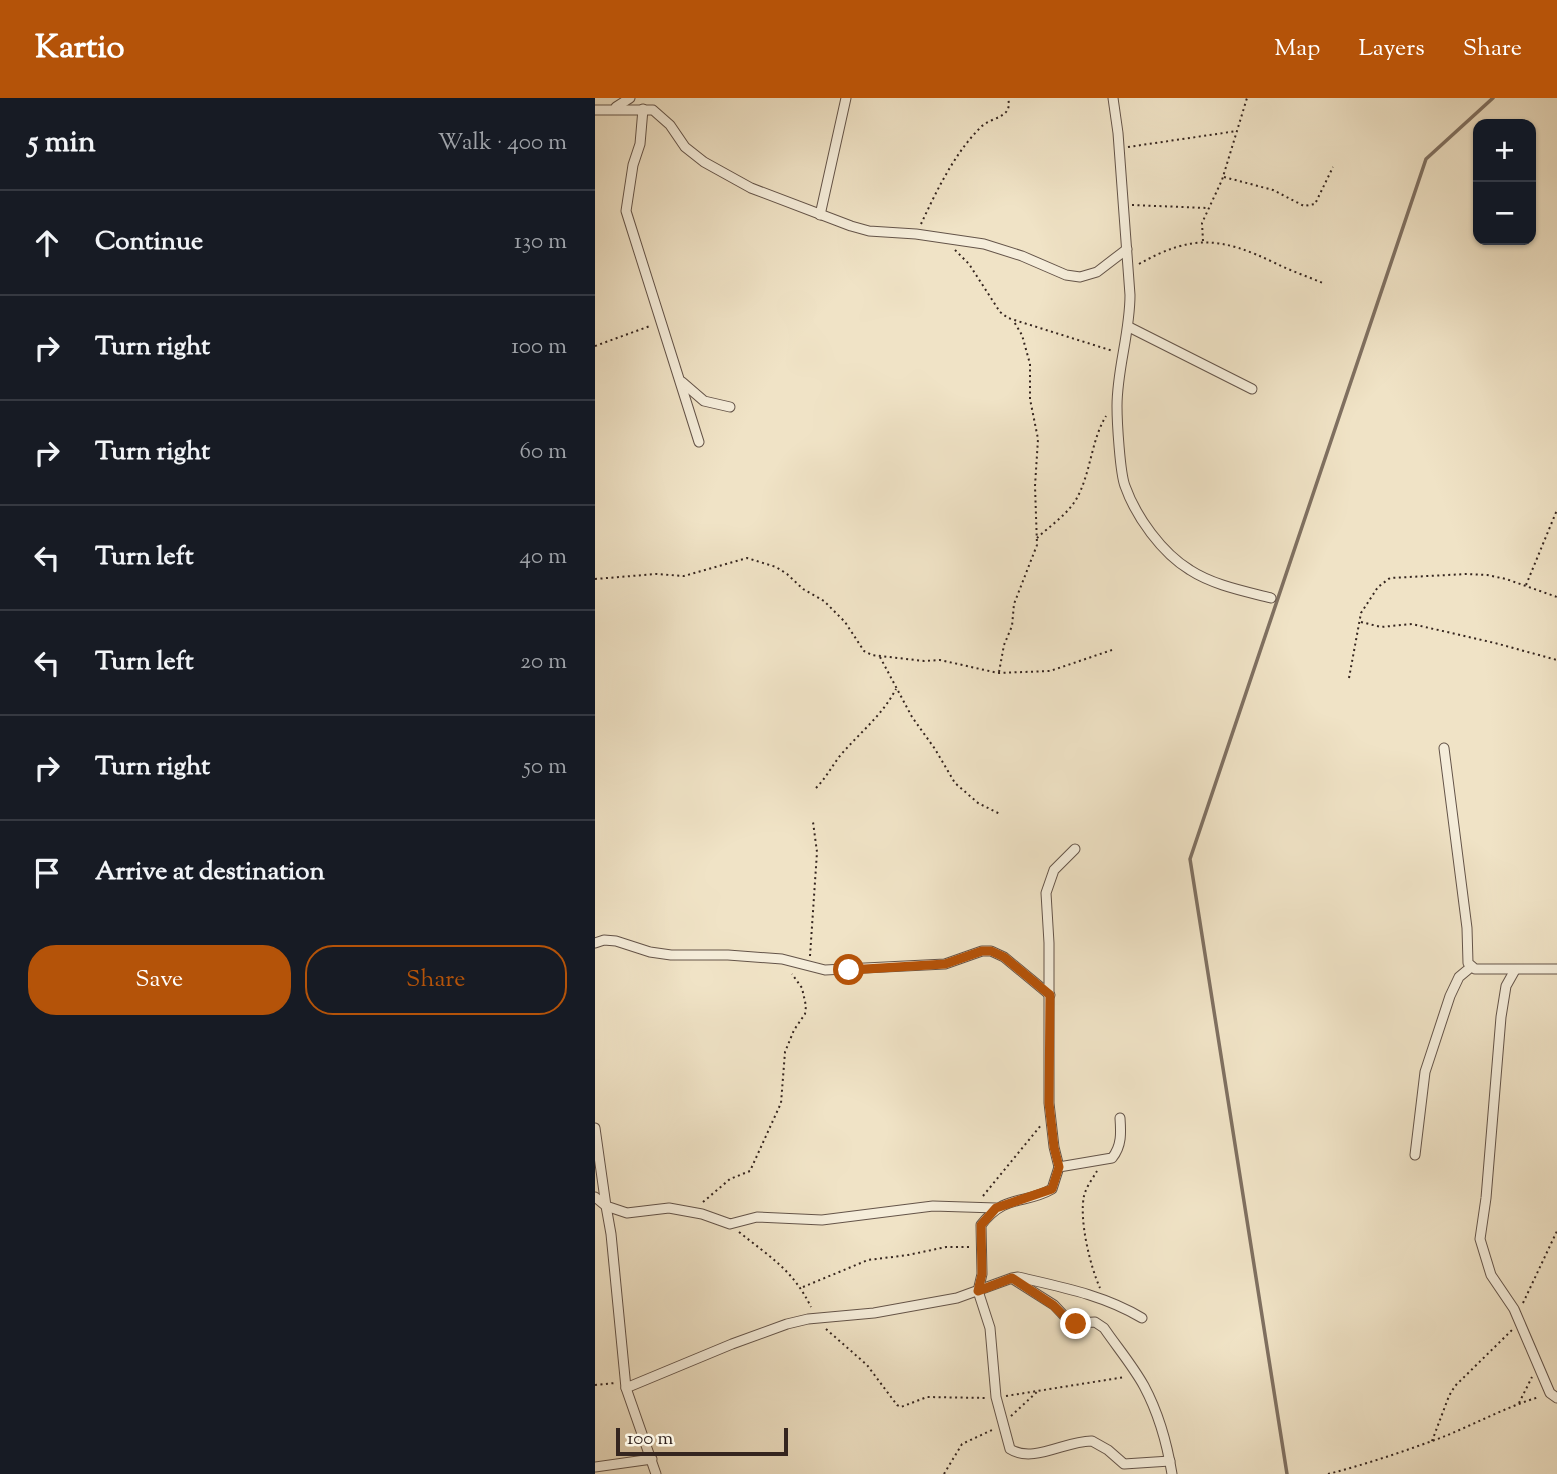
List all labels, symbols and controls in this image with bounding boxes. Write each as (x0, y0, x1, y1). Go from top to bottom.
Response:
text: Kartio (35, 25, 125, 73)
text: Map (1274, 32, 1320, 66)
text: Layers (1358, 32, 1425, 66)
text: Share (1463, 32, 1522, 66)
map controls (1473, 119, 1536, 245)
button: + (1473, 119, 1536, 182)
text: 5 min (28, 122, 96, 165)
text: Walk · 400 m (438, 127, 567, 160)
button: − (1473, 182, 1536, 245)
icon: ahead (28, 224, 66, 262)
text: Continue (95, 224, 203, 261)
text: 130 m (514, 226, 567, 259)
icon: right (28, 329, 66, 367)
text: Turn right (95, 329, 210, 366)
text: 100 m (511, 331, 567, 364)
icon: right (28, 434, 66, 472)
text: Turn right (95, 434, 210, 471)
text: 60 m (519, 436, 567, 469)
icon: left (28, 539, 66, 577)
text: Turn left (95, 539, 194, 576)
text: 40 m (520, 541, 567, 574)
icon: left (28, 644, 66, 682)
text: Turn left (95, 644, 194, 681)
text: 20 m (520, 646, 567, 679)
icon: right (28, 749, 66, 787)
text: Turn right (95, 749, 210, 786)
text: 50 m (523, 751, 567, 784)
icon: arrive (28, 854, 66, 892)
text: Arrive at destination (95, 854, 325, 891)
button: Save (28, 945, 291, 1015)
button: Share (305, 945, 567, 1015)
route start (833, 954, 864, 985)
route end (1060, 1308, 1091, 1339)
scale bar (616, 1425, 787, 1457)
text: 100 m (627, 1426, 673, 1453)

